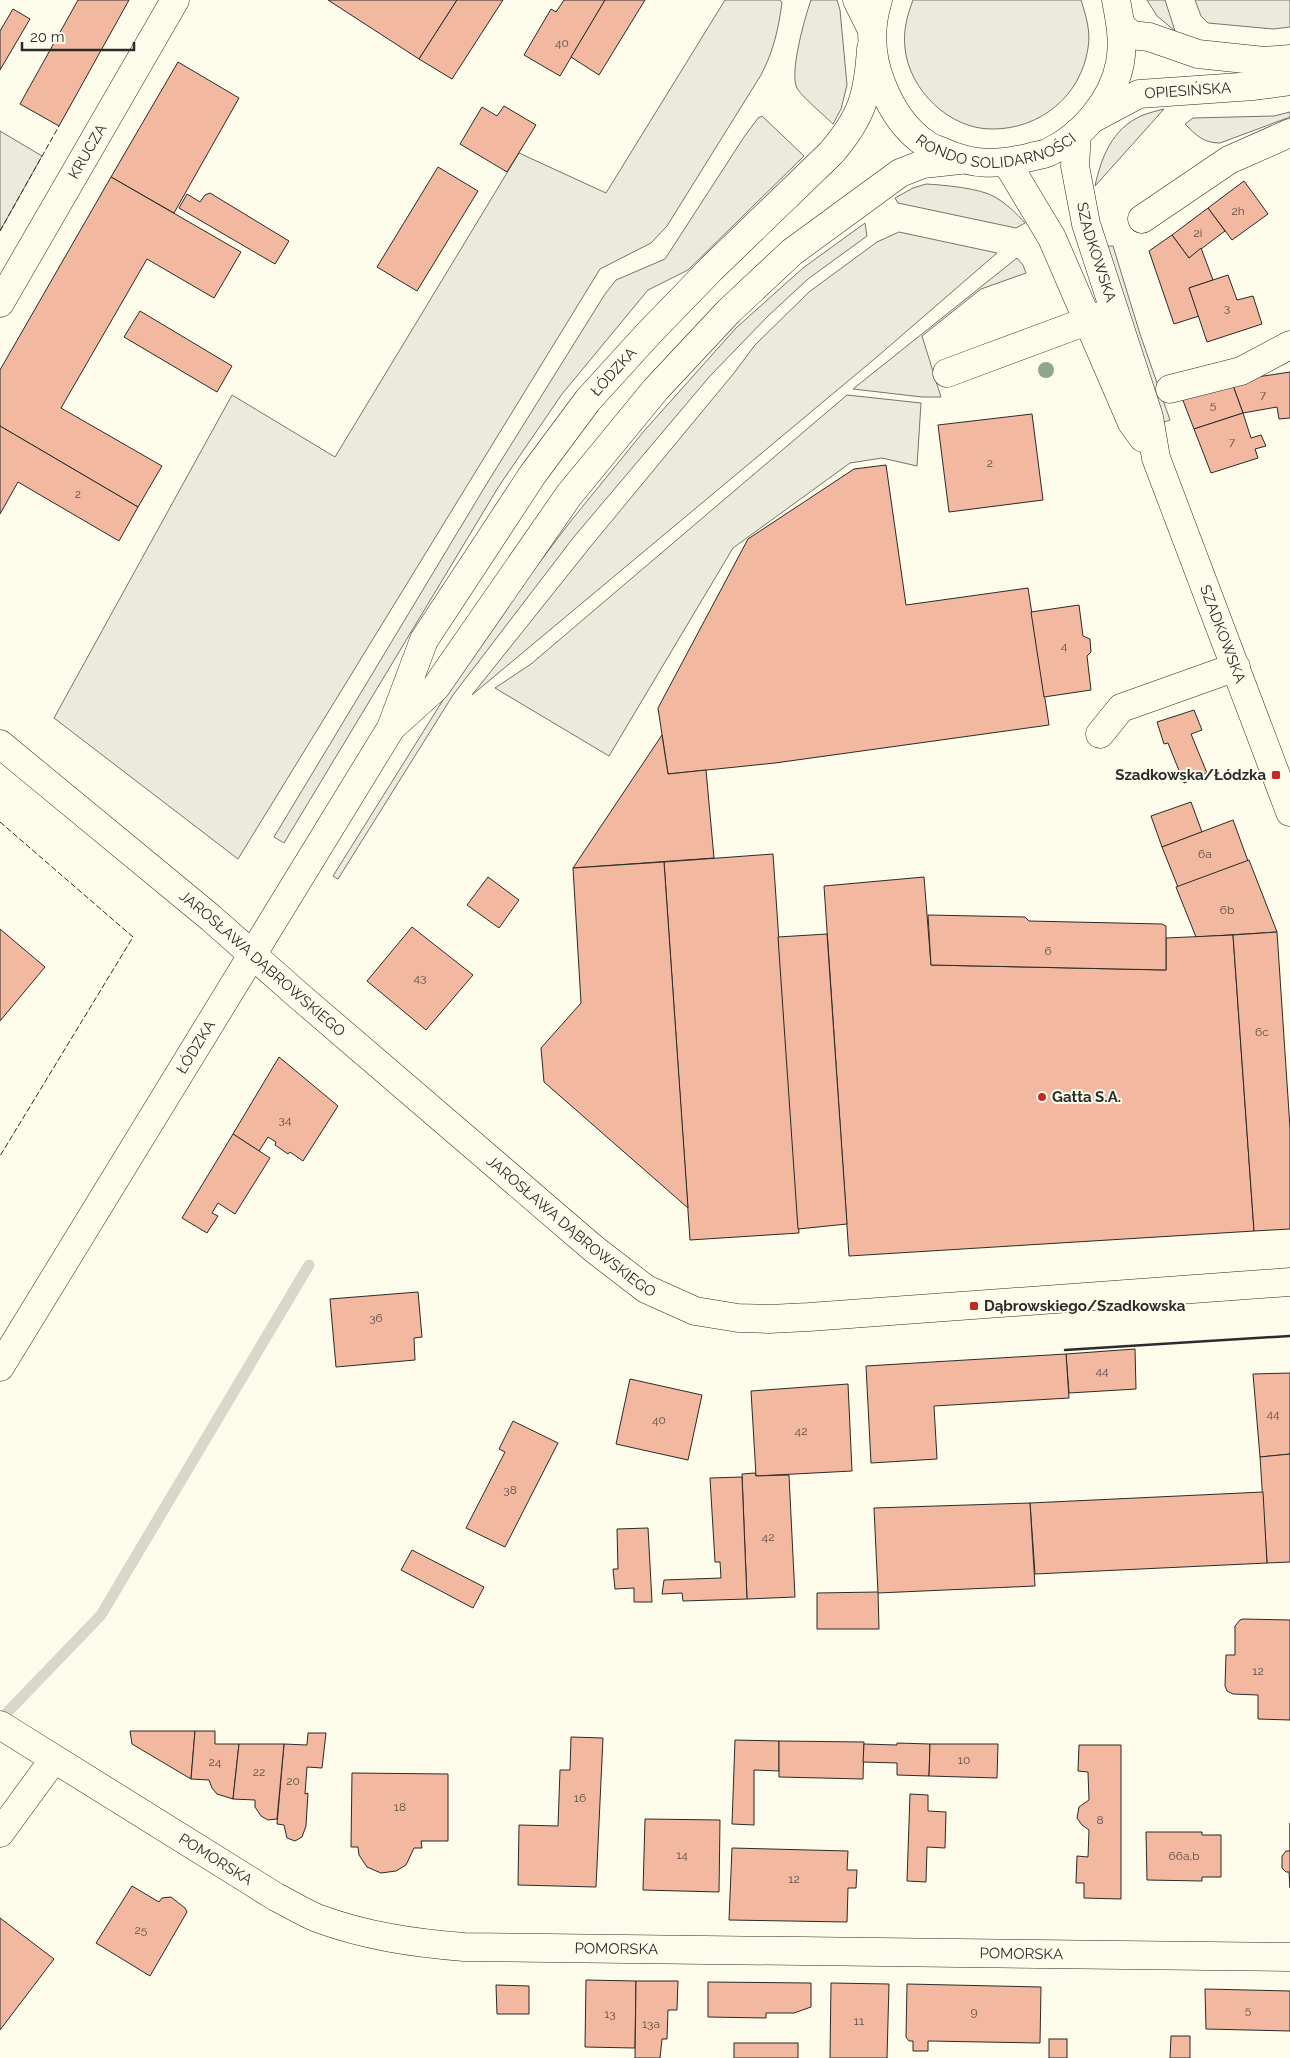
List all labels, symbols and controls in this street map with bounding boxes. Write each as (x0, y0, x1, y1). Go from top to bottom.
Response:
scale bar (22, 20, 135, 52)
text: 20 m (30, 28, 65, 46)
house number: 40 (555, 36, 569, 50)
street label: OPIESIŃSKA (1144, 79, 1232, 103)
street label: KRUCZA (65, 121, 110, 182)
street label: RONDO SOLIDARNOŚCI (912, 122, 1080, 142)
text: RONDO SOLIDARNOŚCI (912, 129, 1079, 172)
street label: SZADKOWSKA (1073, 201, 1120, 305)
house number: 2h (1231, 204, 1245, 218)
house number: 2i (1194, 226, 1202, 240)
house number: 3 (1224, 301, 1230, 315)
street label: ŁÓDZKA (587, 344, 640, 400)
house number: 7 (1260, 388, 1267, 402)
house number: 5 (1210, 398, 1217, 412)
house number: 7 (1229, 435, 1236, 449)
house number: 2 (987, 456, 993, 470)
house number: 2 (75, 487, 81, 501)
street label: SZADKOWSKA (1196, 582, 1249, 686)
house number: 4 (1061, 639, 1068, 653)
place label: Szadkowska/Łódzka (1115, 766, 1266, 784)
marker: Szadkowska/Łódzka (1270, 769, 1282, 781)
house number: 6a (1198, 847, 1212, 861)
street label: JAROSŁAWA DĄBROWSKIEGO (176, 887, 349, 1040)
house number: 6b (1220, 903, 1234, 917)
house number: 6 (1044, 944, 1052, 958)
house number: 43 (414, 971, 426, 985)
street label: ŁÓDZKA (173, 1017, 219, 1077)
house number: 6c (1255, 1025, 1269, 1039)
place label: Gatta S.A. (1052, 1088, 1121, 1106)
marker: Gatta S.A. (1036, 1091, 1048, 1103)
house number: 34 (279, 1113, 292, 1127)
street label: JAROSŁAWA DĄBROWSKIEGO (483, 1152, 658, 1301)
place label: Dąbrowskiego/Szadkowska (984, 1297, 1186, 1315)
marker: Dąbrowskiego/Szadkowska (968, 1300, 980, 1312)
house number: 36 (369, 1311, 383, 1325)
house number: 44 (1095, 1364, 1109, 1378)
house number: 44 (1266, 1407, 1280, 1421)
house number: 40 (652, 1413, 666, 1427)
house number: 42 (795, 1424, 807, 1438)
house number: 38 (503, 1483, 517, 1497)
house number: 42 (762, 1530, 774, 1544)
house number: 12 (1252, 1664, 1264, 1678)
house number: 10 (958, 1753, 970, 1767)
house number: 24 (209, 1755, 222, 1769)
house number: 22 (253, 1765, 265, 1779)
house number: 20 (286, 1774, 300, 1788)
house number: 16 (574, 1791, 586, 1805)
house number: 18 (394, 1800, 406, 1814)
house number: 8 (1096, 1813, 1104, 1827)
street label: POMORSKA (175, 1830, 256, 1889)
house number: 14 (676, 1848, 688, 1862)
house number: 66a,b (1168, 1849, 1200, 1863)
house number: 12 (788, 1872, 800, 1886)
house number: 25 (135, 1923, 148, 1937)
street label: POMORSKA (574, 1939, 658, 1958)
street label: POMORSKA (979, 1944, 1063, 1963)
house number: 5 (1245, 2003, 1252, 2017)
house number: 9 (970, 2005, 978, 2019)
house number: 13 (604, 2007, 616, 2021)
house number: 11 (854, 2014, 864, 2028)
house number: 13a (642, 2017, 660, 2031)

